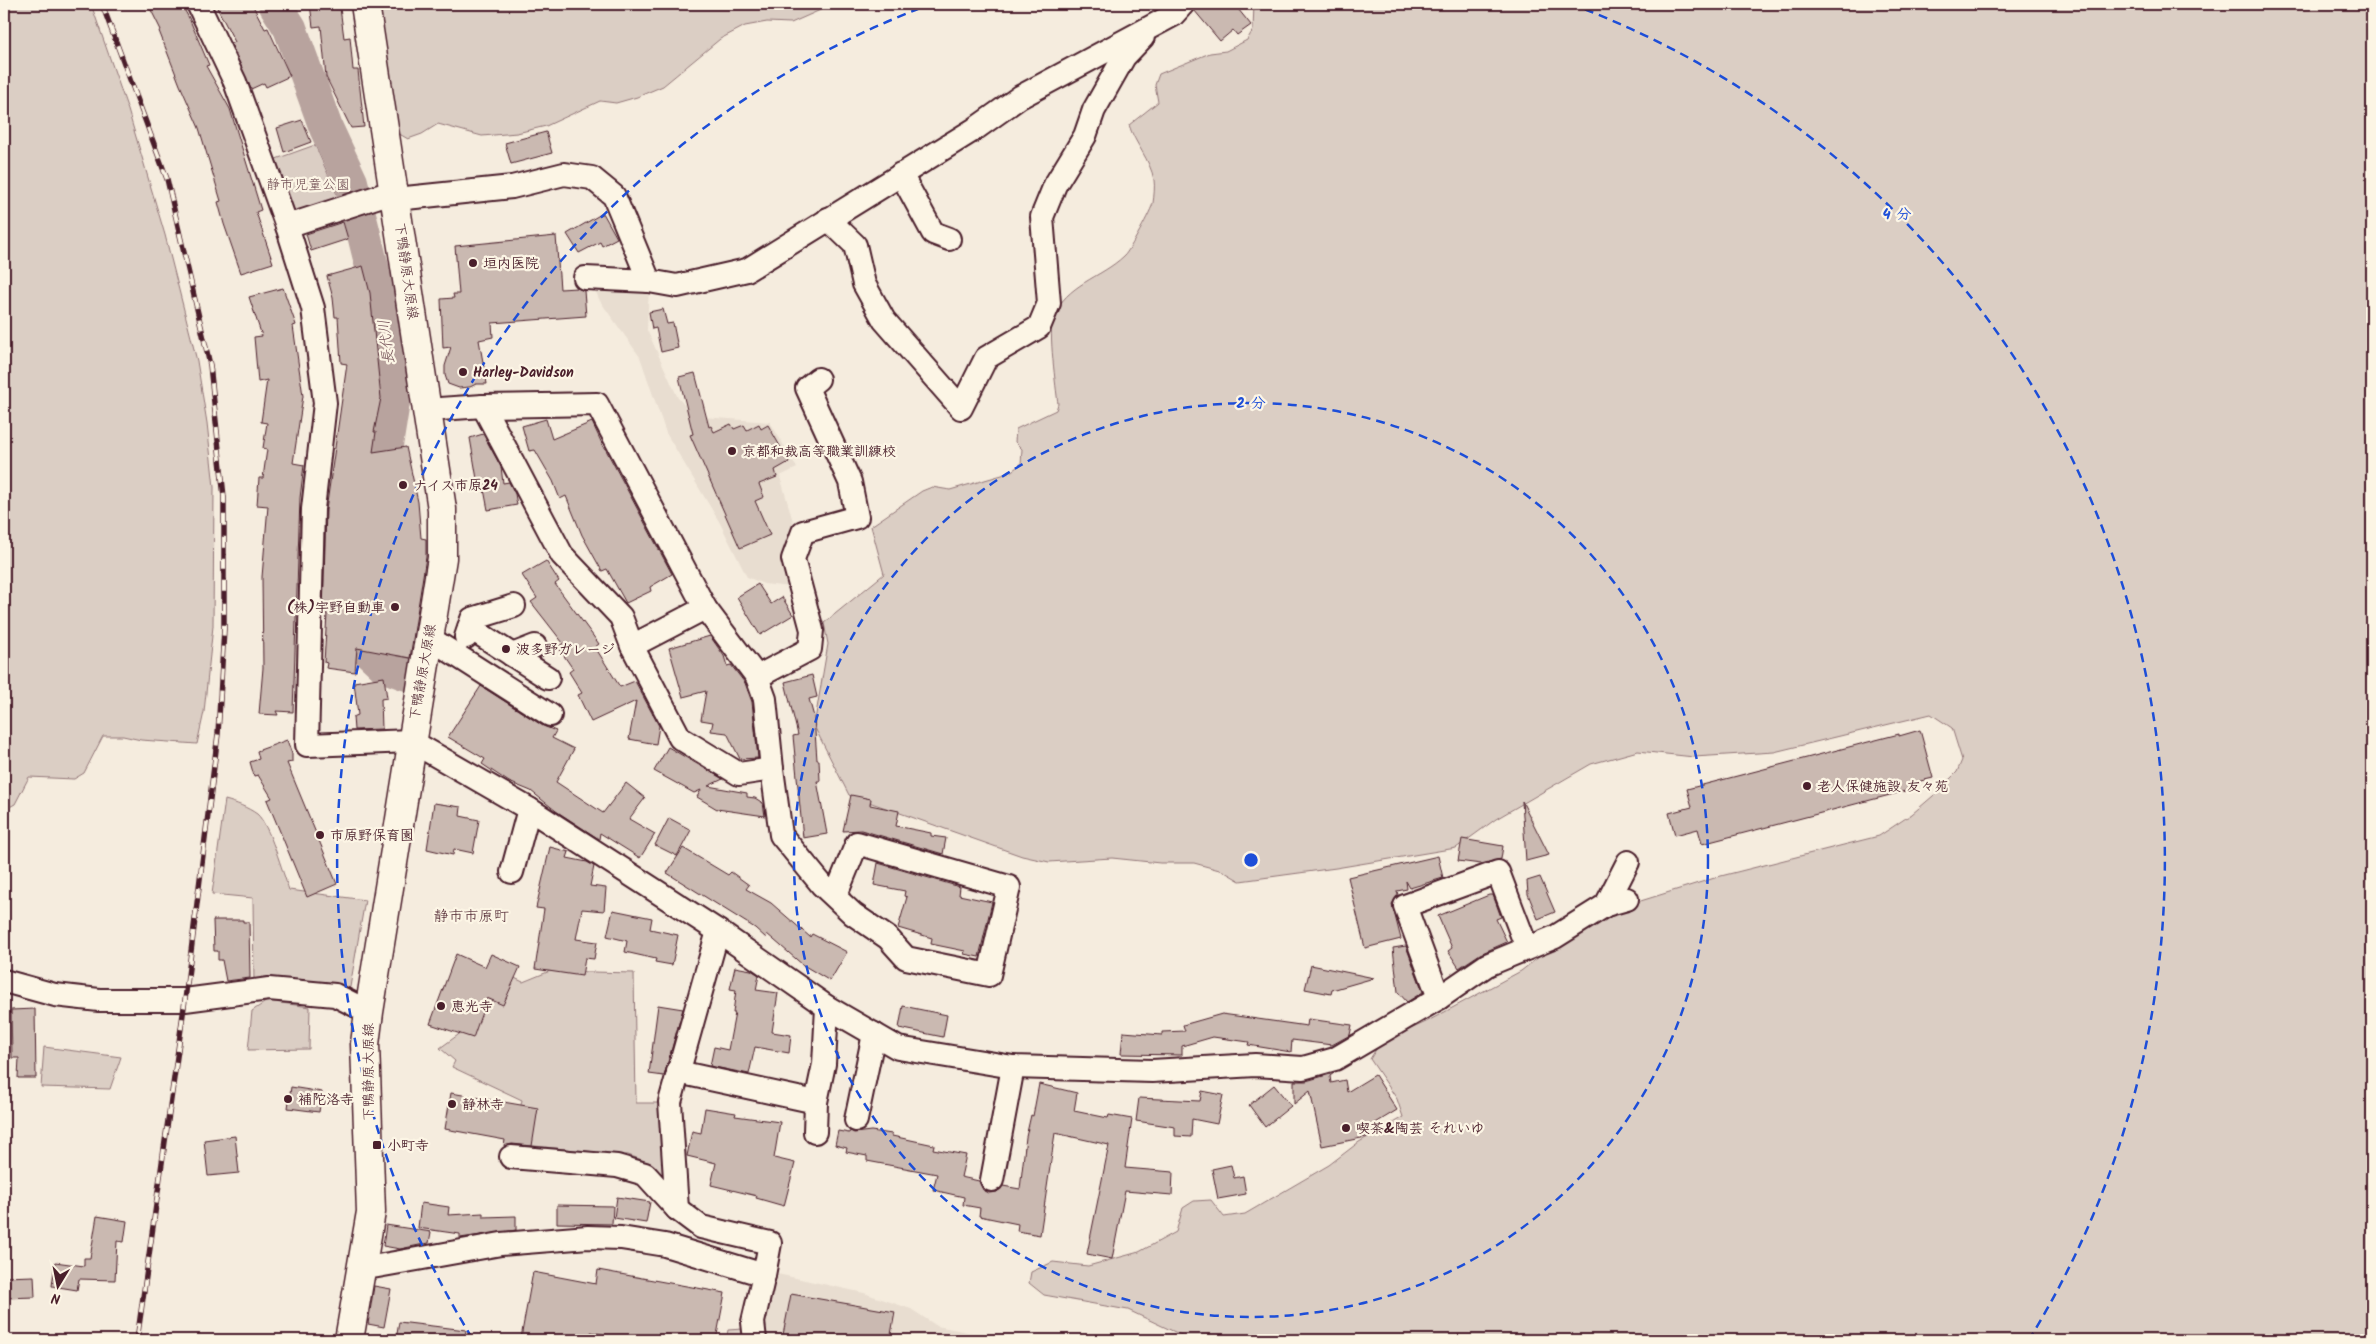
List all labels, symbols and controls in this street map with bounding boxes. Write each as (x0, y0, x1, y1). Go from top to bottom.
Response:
park label: 静市児童公園 (266, 174, 350, 196)
text: 4 分 (1883, 203, 1911, 227)
street label: 下鴨静原大原線 (388, 221, 424, 321)
place label: 垣内医院 (483, 253, 539, 275)
marker: 垣内医院 (467, 257, 479, 269)
water label: 長代川 (372, 318, 402, 366)
place label: Harley-Davidson (473, 362, 574, 384)
marker: Harley-Davidson (457, 366, 469, 378)
text: 2 分 (1236, 392, 1266, 416)
place label: 京都和裁高等職業訓練校 (742, 441, 896, 463)
marker: 京都和裁高等職業訓練校 (726, 445, 738, 457)
place label: ナイス市原24 (413, 475, 498, 497)
marker: ナイス市原24 (397, 479, 409, 491)
place label: (株)宇野自動車 (287, 597, 385, 619)
marker: (株)宇野自動車 (389, 601, 401, 613)
street label: 下鴨静原大原線 (404, 622, 442, 722)
place label: 波多野ガレージ (516, 639, 615, 661)
marker: 波多野ガレージ (500, 643, 512, 655)
place label: 老人保健施設 友々苑 (1817, 776, 1948, 798)
marker: 老人保健施設 友々苑 (1801, 780, 1813, 792)
place label: 市原野保育園 (330, 825, 414, 847)
marker: 市原野保育園 (314, 829, 326, 841)
centre of rings (1242, 851, 1260, 869)
district label: 静市市原町 (433, 905, 509, 929)
place label: 恵光寺 (451, 996, 493, 1018)
marker: 恵光寺 (435, 1000, 447, 1012)
street label: 下鴨静原大原線 (358, 1023, 380, 1121)
place label: 補陀洛寺 (298, 1089, 354, 1111)
marker: 補陀洛寺 (282, 1093, 294, 1105)
place label: 静林寺 (462, 1094, 504, 1116)
marker: 静林寺 (446, 1098, 458, 1110)
place label: 喫茶&陶芸 それいゆ (1356, 1118, 1484, 1140)
marker: 喫茶&陶芸 それいゆ (1340, 1122, 1352, 1134)
place label: 小町寺 (387, 1135, 429, 1157)
marker: 小町寺 (371, 1139, 383, 1151)
north arrow (32, 1262, 82, 1312)
text: N (49, 1286, 62, 1309)

